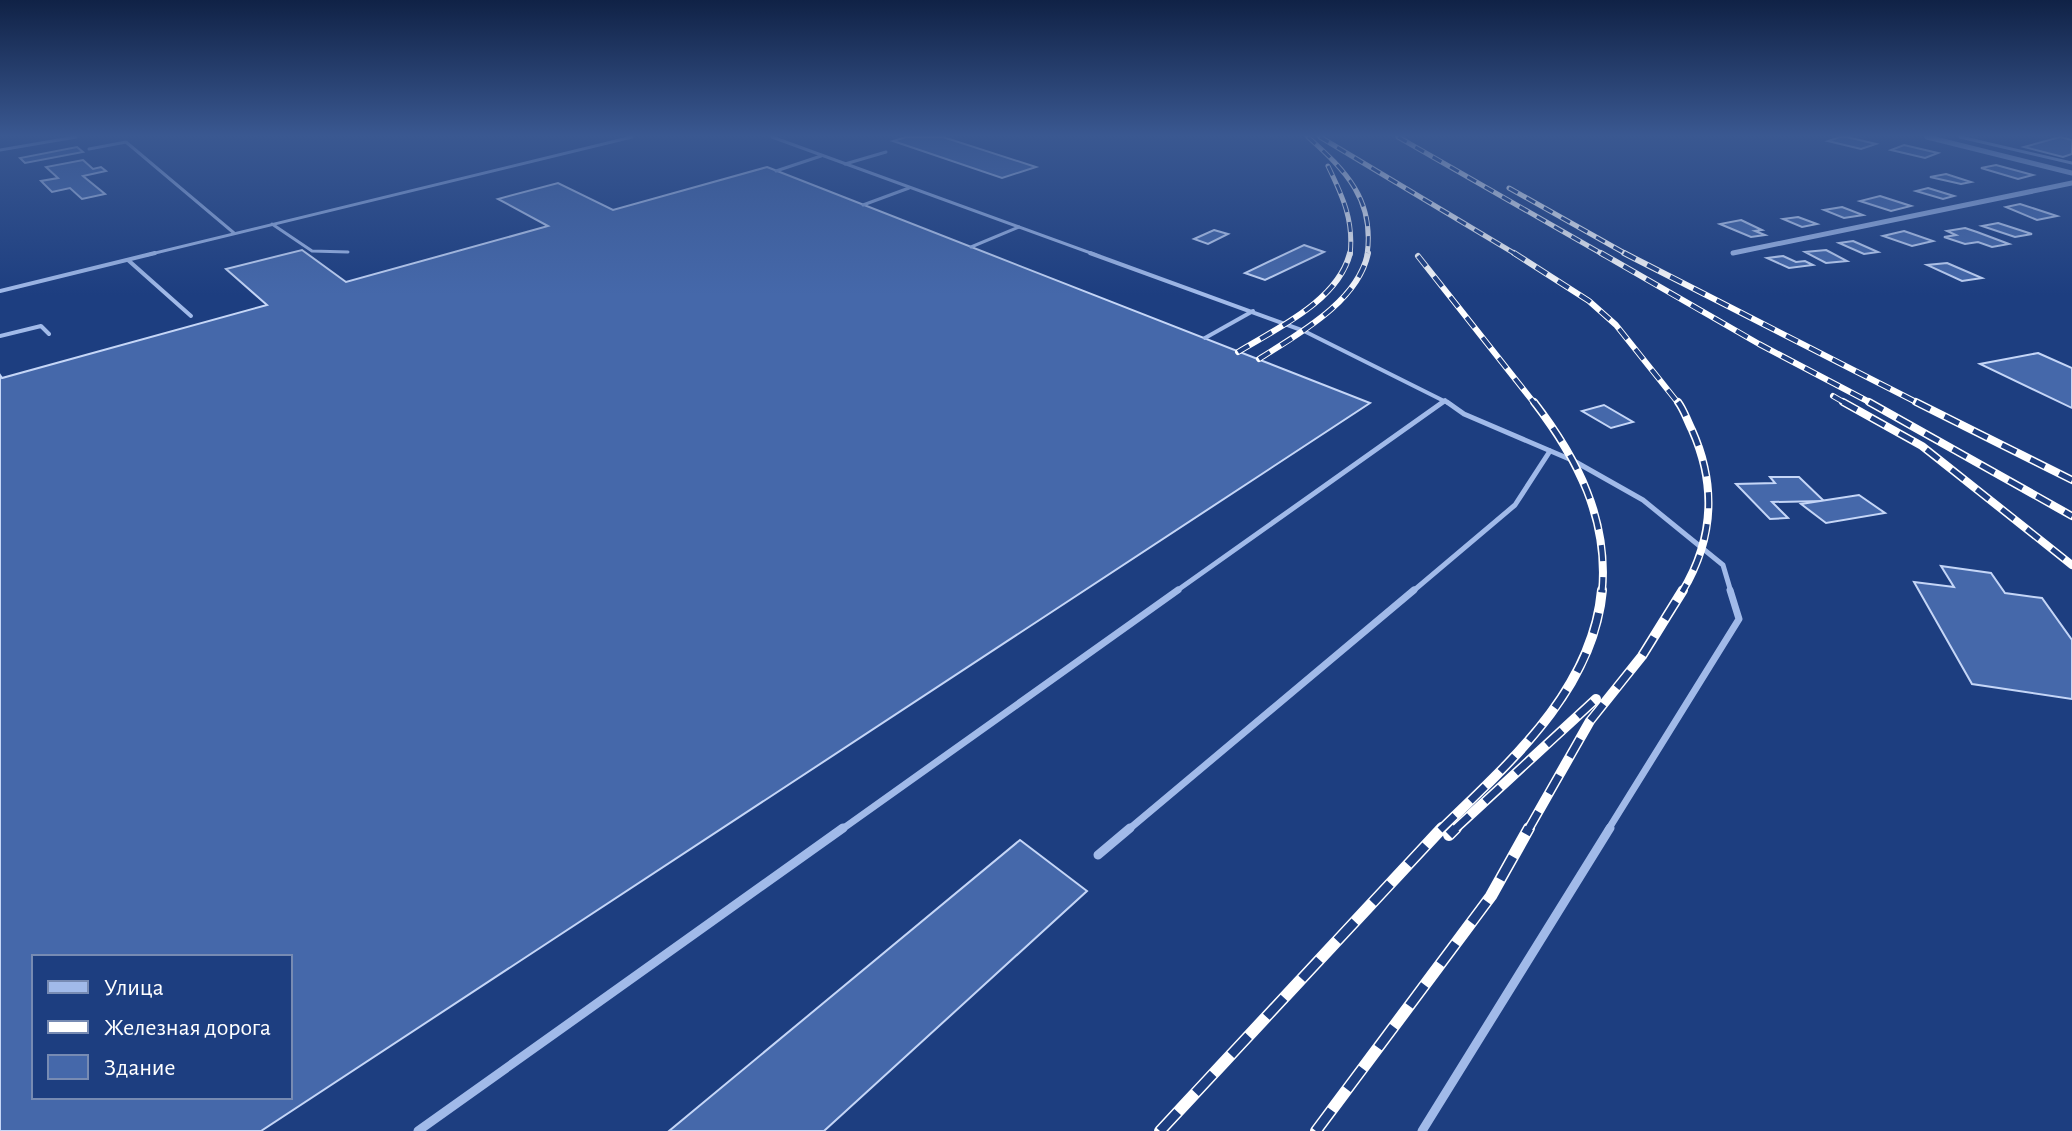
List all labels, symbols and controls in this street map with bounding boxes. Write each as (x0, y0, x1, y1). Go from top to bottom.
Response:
legend (32, 955, 292, 1099)
text: Улица (104, 976, 164, 1000)
text: Железная дорога (104, 1016, 271, 1040)
text: Здание (104, 1056, 175, 1080)

